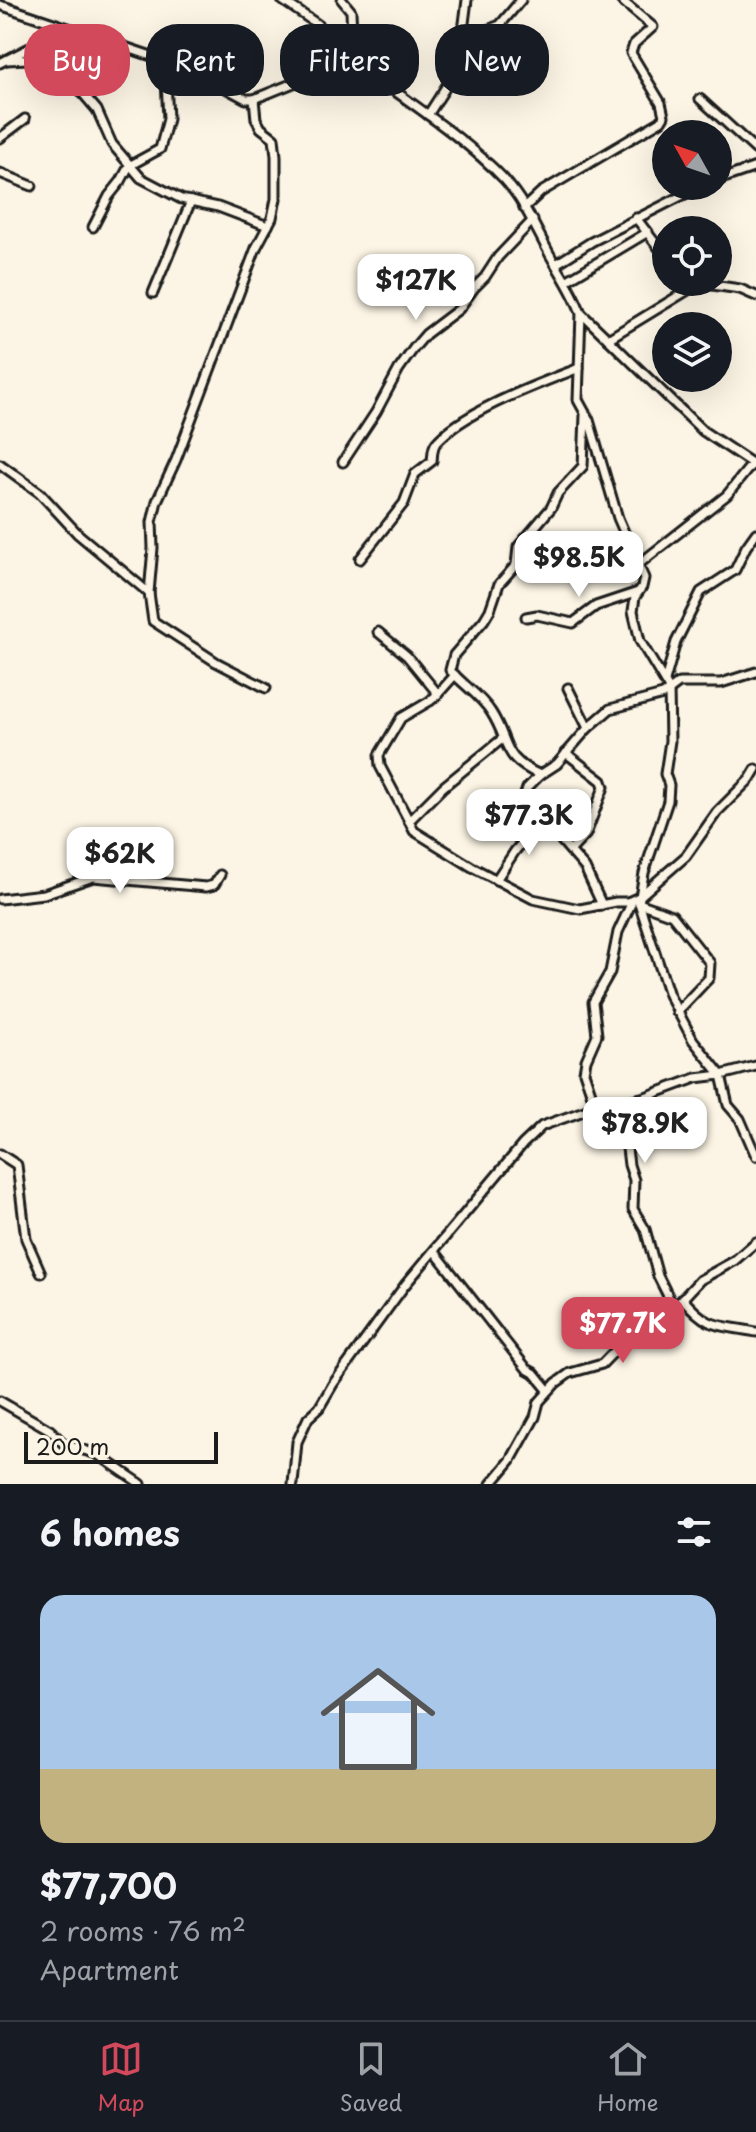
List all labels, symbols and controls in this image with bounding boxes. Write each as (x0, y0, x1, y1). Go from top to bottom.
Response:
chip: Buy (24, 24, 130, 96)
chip: Rent (146, 24, 264, 96)
chip: Filters (280, 24, 419, 96)
chip: New (435, 24, 549, 96)
north arrow (652, 120, 732, 200)
map controls (652, 120, 732, 392)
button: locate (652, 216, 732, 296)
pin: $127K (360, 254, 472, 322)
text: $127K (375, 260, 457, 299)
button: layers (652, 312, 732, 392)
pin: $98.5K (514, 531, 644, 599)
text: $98.5K (533, 537, 625, 576)
pin: $77.3K (464, 789, 594, 857)
text: $77.3K (484, 795, 574, 834)
pin: $62K (73, 827, 167, 895)
text: $62K (85, 833, 155, 872)
pin: $78.9K (580, 1097, 710, 1165)
text: $78.9K (601, 1103, 689, 1142)
pin: $77.7K (558, 1297, 688, 1365)
text: $77.7K (579, 1303, 667, 1342)
scale bar (24, 1428, 218, 1464)
text: 200 m (36, 1429, 109, 1462)
text: 6 homes (40, 1506, 180, 1558)
icon: filters (672, 1510, 716, 1554)
icon: home (306, 1647, 450, 1791)
text: $77,700 (40, 1859, 177, 1911)
text: 2 rooms · 76 m² (40, 1911, 246, 1950)
text: Apartment (40, 1950, 179, 1989)
tab: Map (98, 2037, 145, 2118)
tab: Saved (340, 2037, 402, 2118)
tab: Home (597, 2037, 658, 2118)

